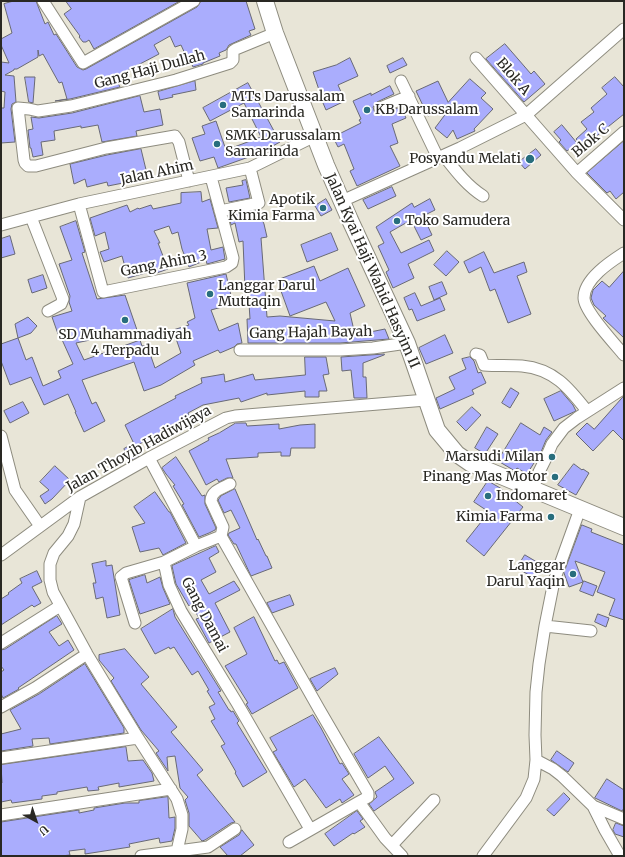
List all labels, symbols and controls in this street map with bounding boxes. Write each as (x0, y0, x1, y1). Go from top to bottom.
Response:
street label: Gang Haji Dullah (93, 47, 207, 93)
street label: Blok A (492, 55, 534, 99)
place label: MTs Darussalam Samarinda (231, 89, 345, 122)
marker: MTs Darussalam Samarinda (218, 100, 228, 110)
place label: KB Darussalam (375, 102, 478, 118)
marker: KB Darussalam (362, 105, 372, 115)
street label: Blok C (569, 121, 613, 161)
place label: SMK Darussalam Samarinda (225, 128, 341, 160)
marker: SMK Darussalam Samarinda (212, 139, 222, 149)
place label: Posyandu Melati (409, 151, 521, 167)
marker: Posyandu Melati (524, 153, 536, 165)
street label: Jalan Ahim (119, 157, 195, 189)
street label: Jalan Kyai Haji Wahid Hasyim II (321, 171, 423, 371)
place label: Apotik Kimia Farma (228, 192, 315, 224)
marker: Apotik Kimia Farma (318, 203, 328, 213)
place label: Toko Samudera (405, 213, 510, 229)
marker: Toko Samudera (392, 216, 402, 226)
street label: Gang Ahim 3 (119, 247, 209, 281)
place label: Langgar Darul Muttaqin (218, 278, 315, 310)
marker: Langgar Darul Muttaqin (205, 289, 215, 299)
marker: SD Muhammadiyah 4 Terpadu (120, 315, 130, 325)
street label: Gang Hajah Bayah (249, 324, 373, 342)
place label: SD Muhammadiyah 4 Terpadu (58, 327, 192, 360)
street label: Jalan Thoyib Hadiwijaya (64, 402, 214, 496)
place label: Marsudi Milan (445, 449, 544, 465)
marker: Marsudi Milan (547, 452, 557, 462)
place label: Pinang Mas Motor (423, 469, 547, 485)
marker: Pinang Mas Motor (550, 472, 560, 482)
place label: Indomaret (496, 488, 567, 504)
marker: Indomaret (483, 491, 493, 501)
place label: Kimia Farma (456, 509, 543, 525)
marker: Kimia Farma (546, 512, 556, 522)
place label: Langgar Darul Yaqin (487, 558, 565, 590)
marker: Langgar Darul Yaqin (568, 569, 578, 579)
street label: Gang Damai (177, 575, 231, 655)
north arrow (16, 801, 56, 841)
text: U (36, 822, 51, 838)

